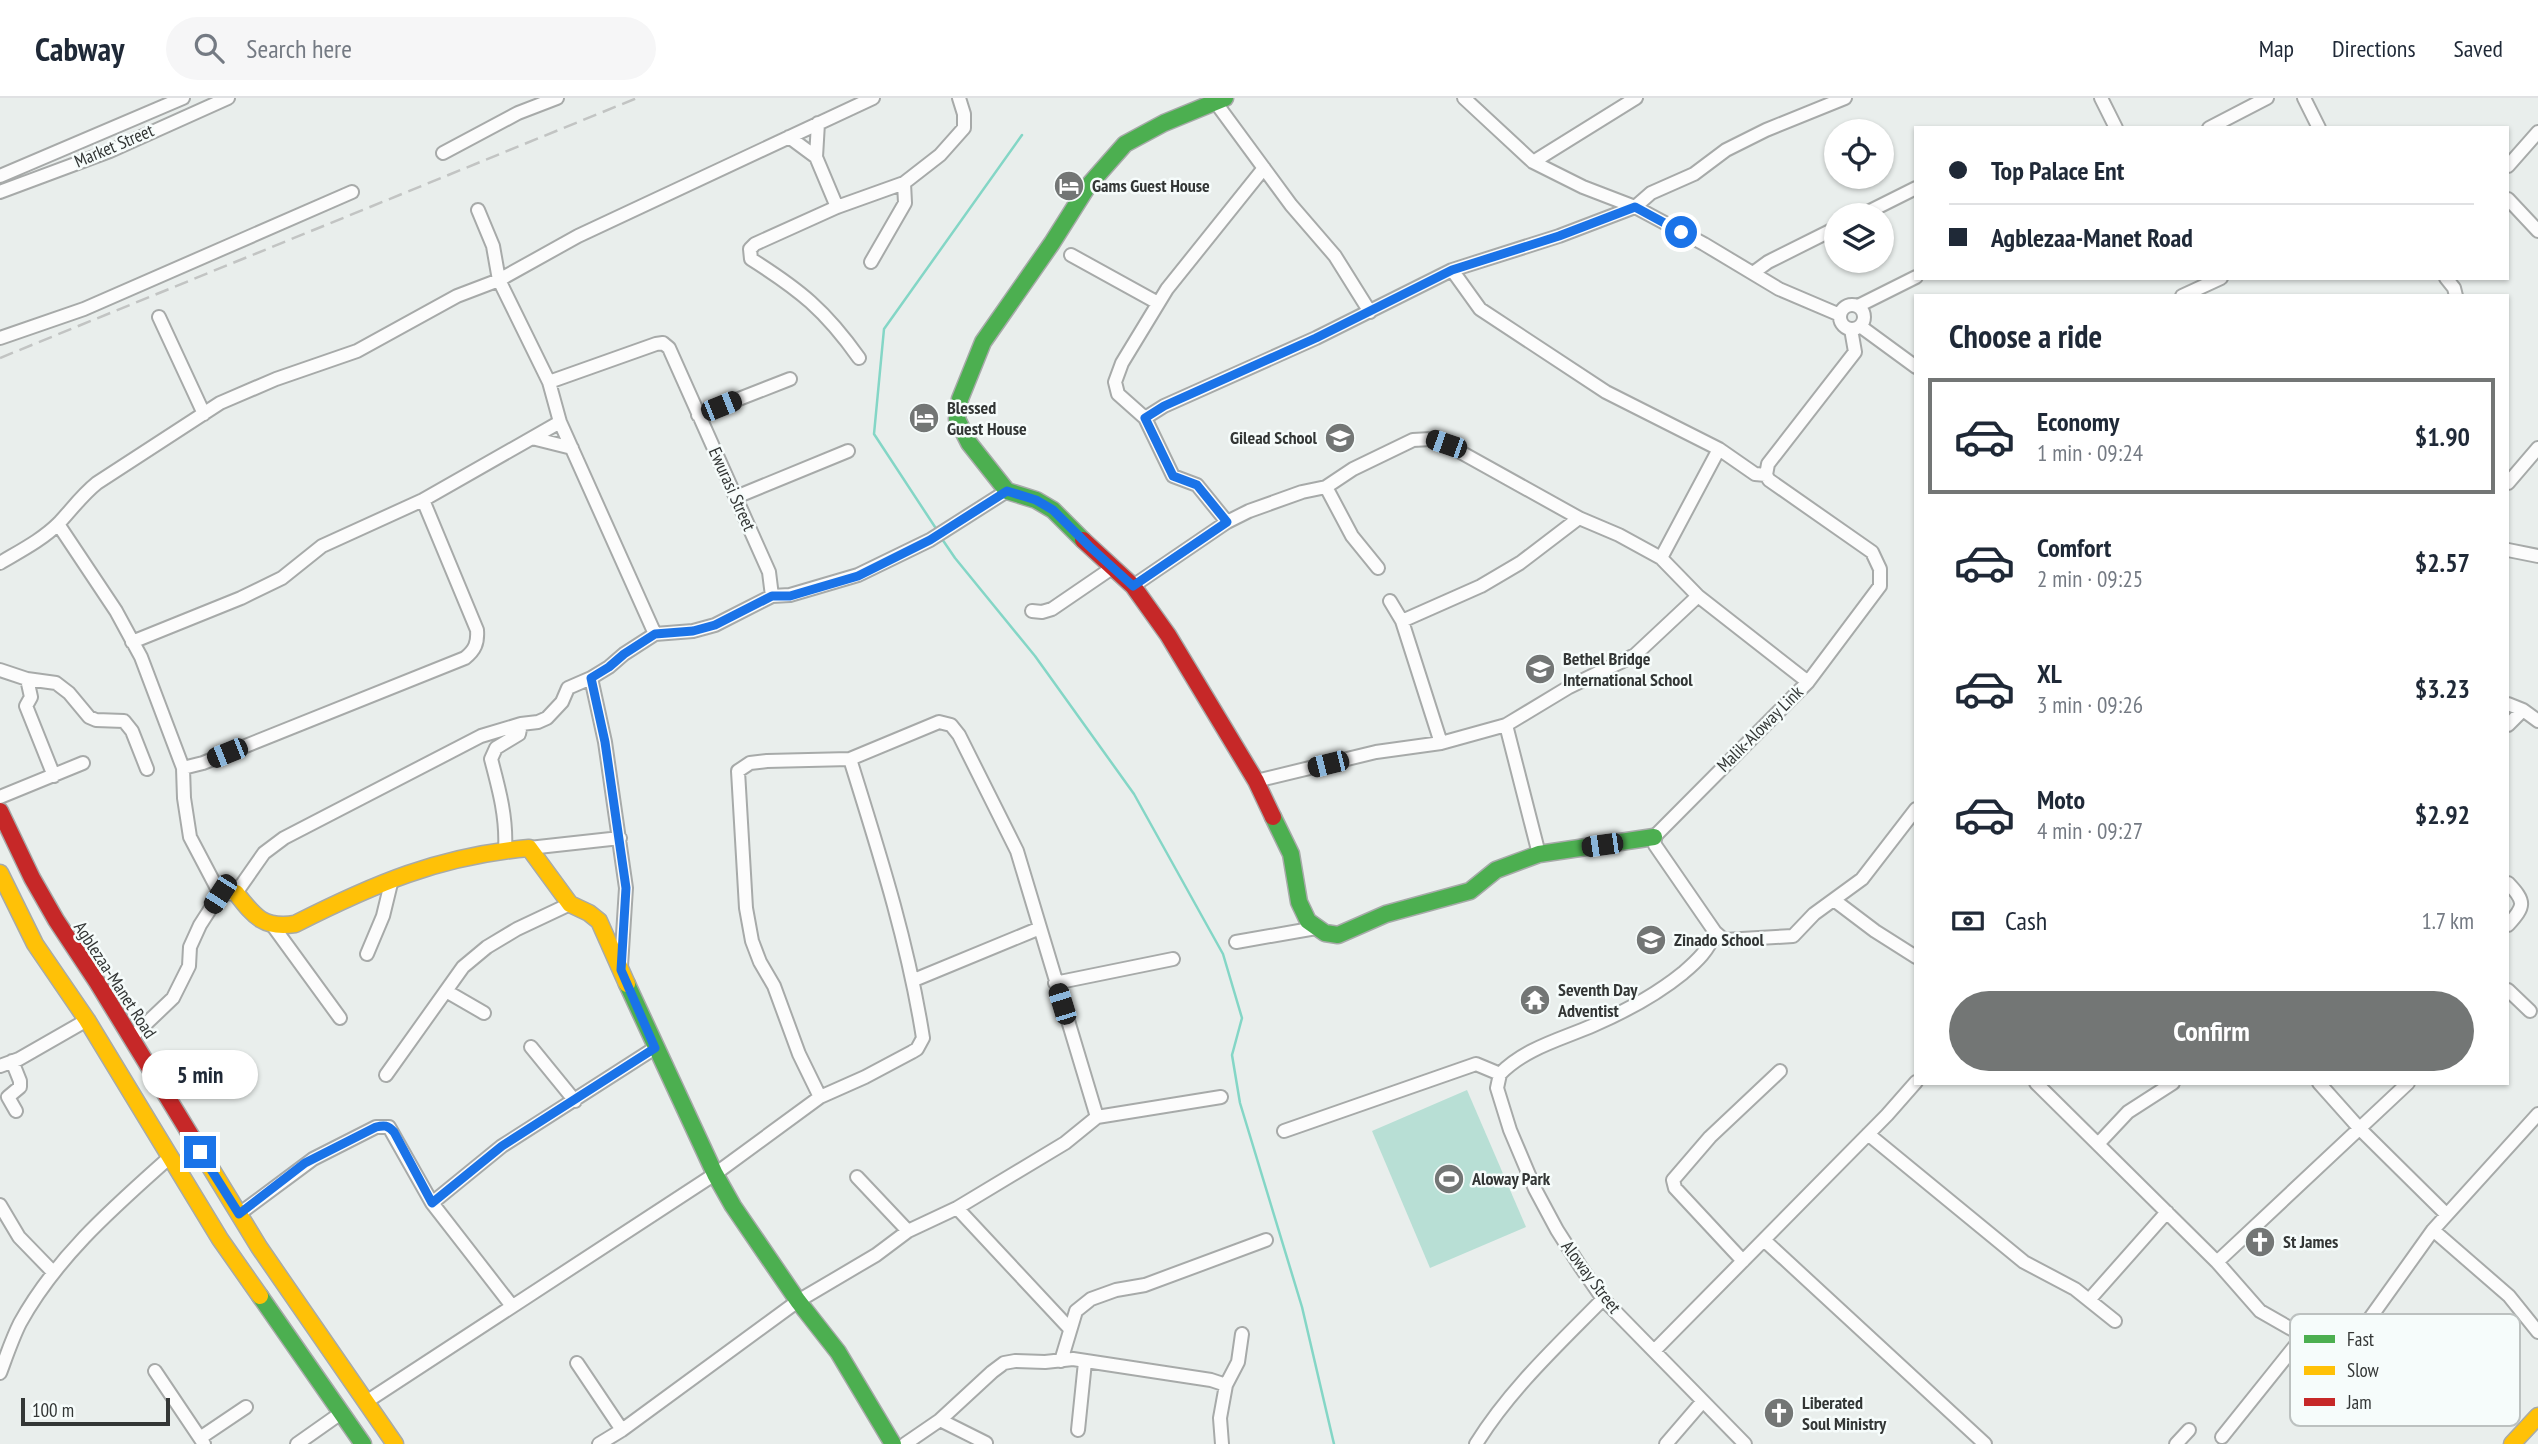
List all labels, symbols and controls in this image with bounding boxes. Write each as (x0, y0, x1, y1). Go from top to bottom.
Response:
search box (166, 17, 656, 80)
text: Cabway (35, 27, 124, 70)
icon: search (190, 29, 228, 67)
text: Search here (246, 32, 352, 65)
text: Map (2259, 33, 2294, 64)
text: Directions (2332, 33, 2416, 64)
text: Saved (2454, 33, 2503, 64)
street label: Market Street (71, 119, 157, 173)
map controls (1824, 119, 1894, 273)
button: locate (1824, 119, 1894, 189)
text: Top Palace Ent (1991, 154, 2124, 187)
hotel icon: Gams Guest House (1052, 169, 1086, 203)
place label: Gams Guest House (1092, 174, 1210, 197)
button: layers (1824, 203, 1894, 273)
route start (1665, 216, 1697, 248)
text: Agblezaa-Manet Road (1991, 221, 2193, 254)
text: Choose a ride (1949, 315, 2102, 357)
car (698, 388, 745, 424)
place label: Blessed Guest House (947, 396, 1027, 440)
hotel icon: Blessed Guest House (907, 401, 941, 435)
icon: car (1953, 405, 2016, 468)
text: Economy (2037, 405, 2119, 438)
text: $1.90 (2415, 420, 2470, 453)
school or university icon: Gilead School (1323, 421, 1357, 455)
place label: Gilead School (1230, 426, 1318, 449)
car (1423, 427, 1470, 461)
text: 1 min · 09:24 (2037, 438, 2143, 467)
street label: Ewurasi Street (704, 443, 761, 534)
icon: car (1953, 531, 2016, 594)
text: Comfort (2037, 531, 2111, 564)
text: $2.57 (2415, 546, 2470, 579)
text: 2 min · 09:25 (2037, 564, 2143, 593)
place label: Bethel Bridge International School (1563, 647, 1693, 691)
school or university icon: Bethel Bridge International School (1523, 652, 1557, 686)
icon: car (1953, 657, 2016, 720)
text: XL (2037, 657, 2062, 690)
text: $3.23 (2415, 672, 2470, 705)
street label: Malik-Aloway Link (1712, 681, 1808, 777)
text: 3 min · 09:26 (2037, 690, 2143, 719)
car (204, 735, 251, 771)
car (1306, 749, 1351, 779)
icon: car (1953, 783, 2016, 846)
text: Moto (2037, 783, 2085, 816)
text: $2.92 (2415, 798, 2470, 831)
text: 4 min · 09:27 (2037, 816, 2143, 845)
car (1580, 832, 1625, 858)
car (200, 871, 241, 917)
icon: cash (1949, 902, 1987, 940)
text: Cash (2005, 904, 2047, 937)
text: 1.7 km (2421, 906, 2474, 935)
street label: Agblezaa-Manet Road (69, 917, 162, 1043)
school or university icon: Zinado School (1634, 923, 1668, 957)
place label: Zinado School (1674, 928, 1765, 951)
place label: Seventh Day Adventist (1557, 978, 1638, 1022)
car (1046, 981, 1079, 1027)
temple icon: Seventh Day Adventist (1518, 983, 1552, 1017)
button: Confirm (1949, 991, 2474, 1071)
callout: 5 min (142, 1051, 258, 1100)
text: 5 min (177, 1060, 223, 1089)
route end (184, 1136, 216, 1168)
sports icon: Aloway Park (1432, 1162, 1466, 1196)
place label: Aloway Park (1471, 1167, 1551, 1190)
church icon: St James (2243, 1225, 2277, 1259)
place label: St James (2283, 1230, 2338, 1253)
street label: Aloway Street (1556, 1236, 1626, 1318)
legend (2290, 1314, 2520, 1426)
text: Fast (2347, 1327, 2375, 1351)
text: Slow (2347, 1358, 2380, 1382)
text: Jam (2346, 1390, 2372, 1414)
place label: Liberated Soul Ministry (1802, 1391, 1887, 1435)
scale bar (21, 1395, 170, 1427)
church icon: Liberated Soul Ministry (1762, 1396, 1796, 1430)
text: 100 m (32, 1398, 74, 1422)

